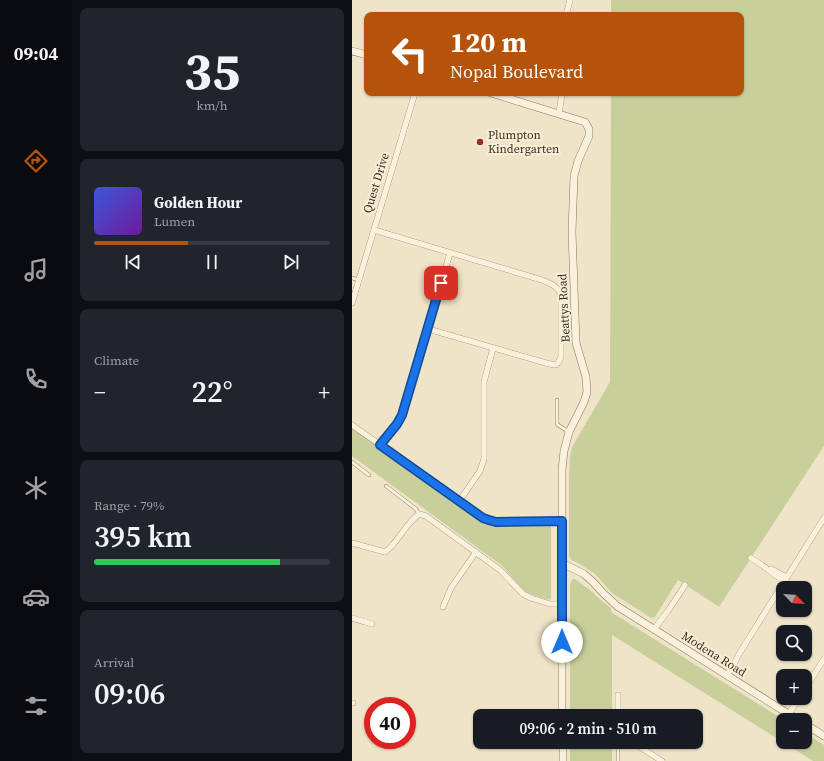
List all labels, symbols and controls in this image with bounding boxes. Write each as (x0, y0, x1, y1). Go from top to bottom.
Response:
text: 120 m (450, 23, 527, 61)
icon: left (384, 28, 436, 80)
text: 35 (184, 35, 240, 106)
text: 09:04 (14, 41, 58, 66)
text: Nopal Boulevard (450, 59, 583, 84)
text: km/h (197, 97, 227, 114)
place label: Plumpton Kindergarten (488, 127, 559, 157)
marker: Plumpton Kindergarten (475, 137, 485, 147)
icon: directions (22, 147, 50, 175)
street label: Quest Drive (359, 151, 393, 215)
text: Golden Hour (154, 192, 242, 213)
text: Lumen (154, 213, 195, 230)
icon: previous (122, 251, 144, 273)
icon: pause (201, 251, 223, 273)
icon: next (280, 251, 302, 273)
icon: music (22, 256, 50, 284)
pin (424, 266, 458, 300)
icon: arrive (430, 272, 452, 294)
street label: Beattys Road (554, 273, 574, 343)
text: Climate (94, 352, 139, 369)
icon: phone (22, 365, 50, 393)
text: 22° (191, 371, 233, 412)
text: − (94, 377, 106, 407)
text: + (318, 377, 330, 407)
icon: climate (22, 474, 50, 502)
text: Range · 79% (94, 497, 165, 514)
text: 395 km (94, 516, 192, 557)
north arrow (776, 581, 812, 617)
map controls (776, 581, 812, 749)
icon: car (22, 583, 50, 611)
position arrow (541, 621, 583, 663)
button: search (776, 625, 812, 661)
street label: Modena Road (679, 628, 750, 680)
text: Arrival (94, 654, 134, 671)
button: + (776, 669, 812, 705)
text: 09:06 (94, 673, 165, 714)
icon: filters (22, 692, 50, 720)
speed limit sign: 40 (364, 697, 416, 749)
button: − (776, 713, 812, 749)
text: 09:06 · 2 min · 510 m (520, 718, 656, 739)

